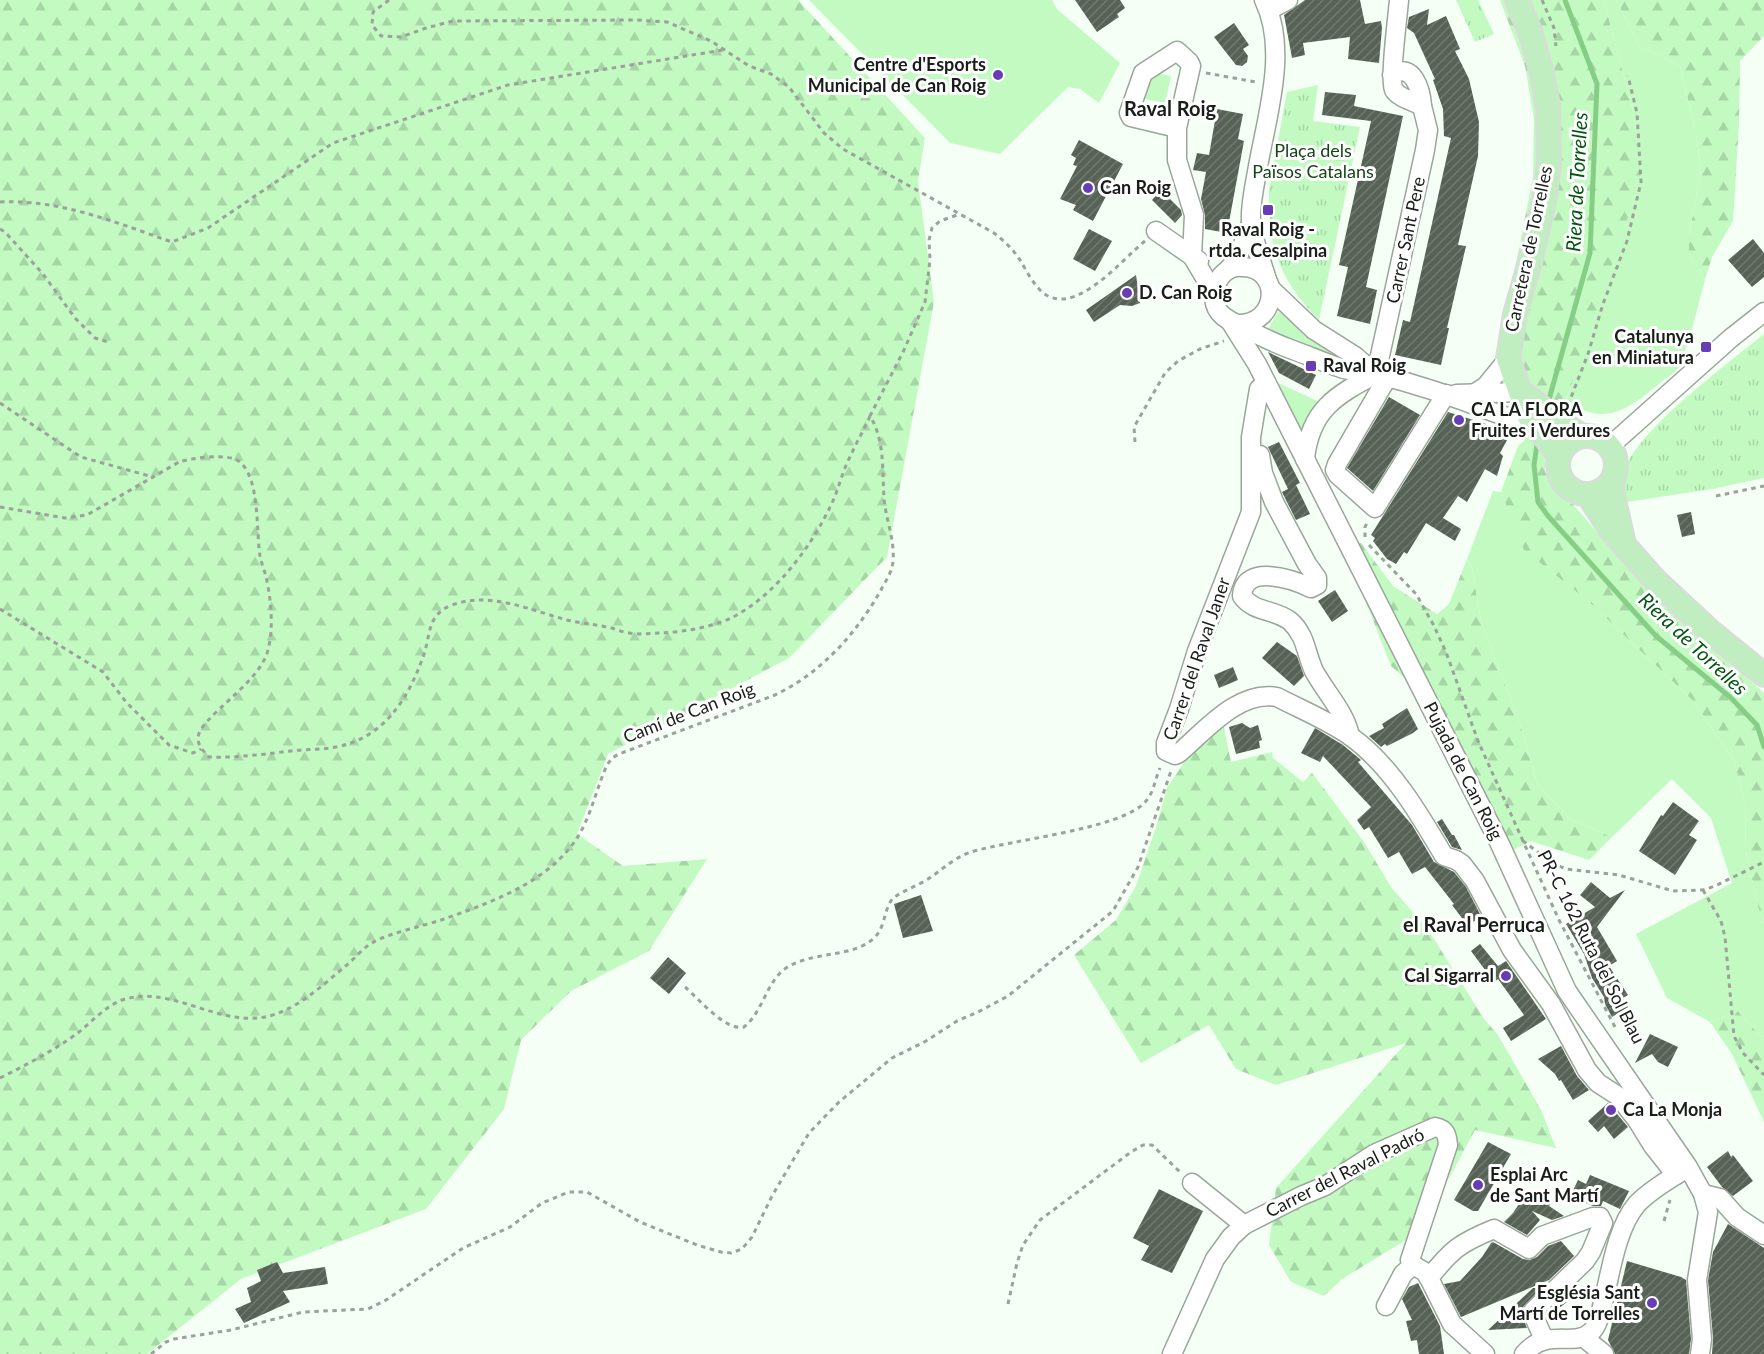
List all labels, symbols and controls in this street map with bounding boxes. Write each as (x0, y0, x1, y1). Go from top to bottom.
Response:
place label: Centre d'Esports Municipal de Can Roig (808, 53, 986, 96)
marker: Centre d'Esports Municipal de Can Roig (991, 68, 1005, 82)
district label: Raval Roig (1124, 96, 1217, 120)
water label: Riera de Torrelles (1560, 112, 1592, 252)
park label: Plaça dels Països Catalans (1252, 139, 1374, 182)
street label: Carretera de Torrelles (1500, 163, 1556, 334)
street label: Carrer Sant Pere (1381, 174, 1429, 305)
place label: Can Roig (1100, 176, 1171, 198)
marker: Can Roig (1081, 181, 1095, 195)
marker: Raval Roig - rtda. Cesalpina (1261, 203, 1275, 217)
place label: Raval Roig - rtda. Cesalpina (1209, 218, 1327, 261)
place label: D. Can Roig (1139, 281, 1232, 303)
marker: D. Can Roig (1120, 286, 1134, 300)
place label: Catalunya en Miniatura (1592, 325, 1694, 368)
marker: Catalunya en Miniatura (1699, 340, 1713, 354)
place label: Raval Roig (1323, 354, 1406, 376)
marker: Raval Roig (1304, 359, 1318, 373)
place label: CA LA FLORA Fruites i Verdures (1471, 398, 1610, 441)
marker: CA LA FLORA Fruites i Verdures (1452, 413, 1466, 427)
street label: Carrer del Raval Janer (1158, 574, 1234, 743)
water label: Riera de Torrelles (1634, 587, 1753, 700)
street label: Camí de Can Roig (620, 677, 758, 747)
street label: Pujada de Can Roig (1420, 698, 1508, 843)
street label: PR-C 162 Ruta del Sol Blau (1533, 846, 1650, 1047)
district label: el Raval Perruca (1403, 912, 1545, 936)
place label: Cal Sigarral (1404, 964, 1494, 986)
marker: Cal Sigarral (1499, 969, 1513, 983)
place label: Ca La Monja (1623, 1098, 1722, 1120)
marker: Ca La Monja (1604, 1103, 1618, 1117)
street label: Carrer del Raval Padró (1262, 1123, 1428, 1222)
place label: Esplai Arc de Sant Martí (1490, 1163, 1600, 1206)
marker: Esplai Arc de Sant Martí (1471, 1178, 1485, 1192)
place label: Església Sant Martí de Torrelles (1500, 1281, 1640, 1324)
marker: Església Sant Martí de Torrelles (1645, 1296, 1659, 1310)

